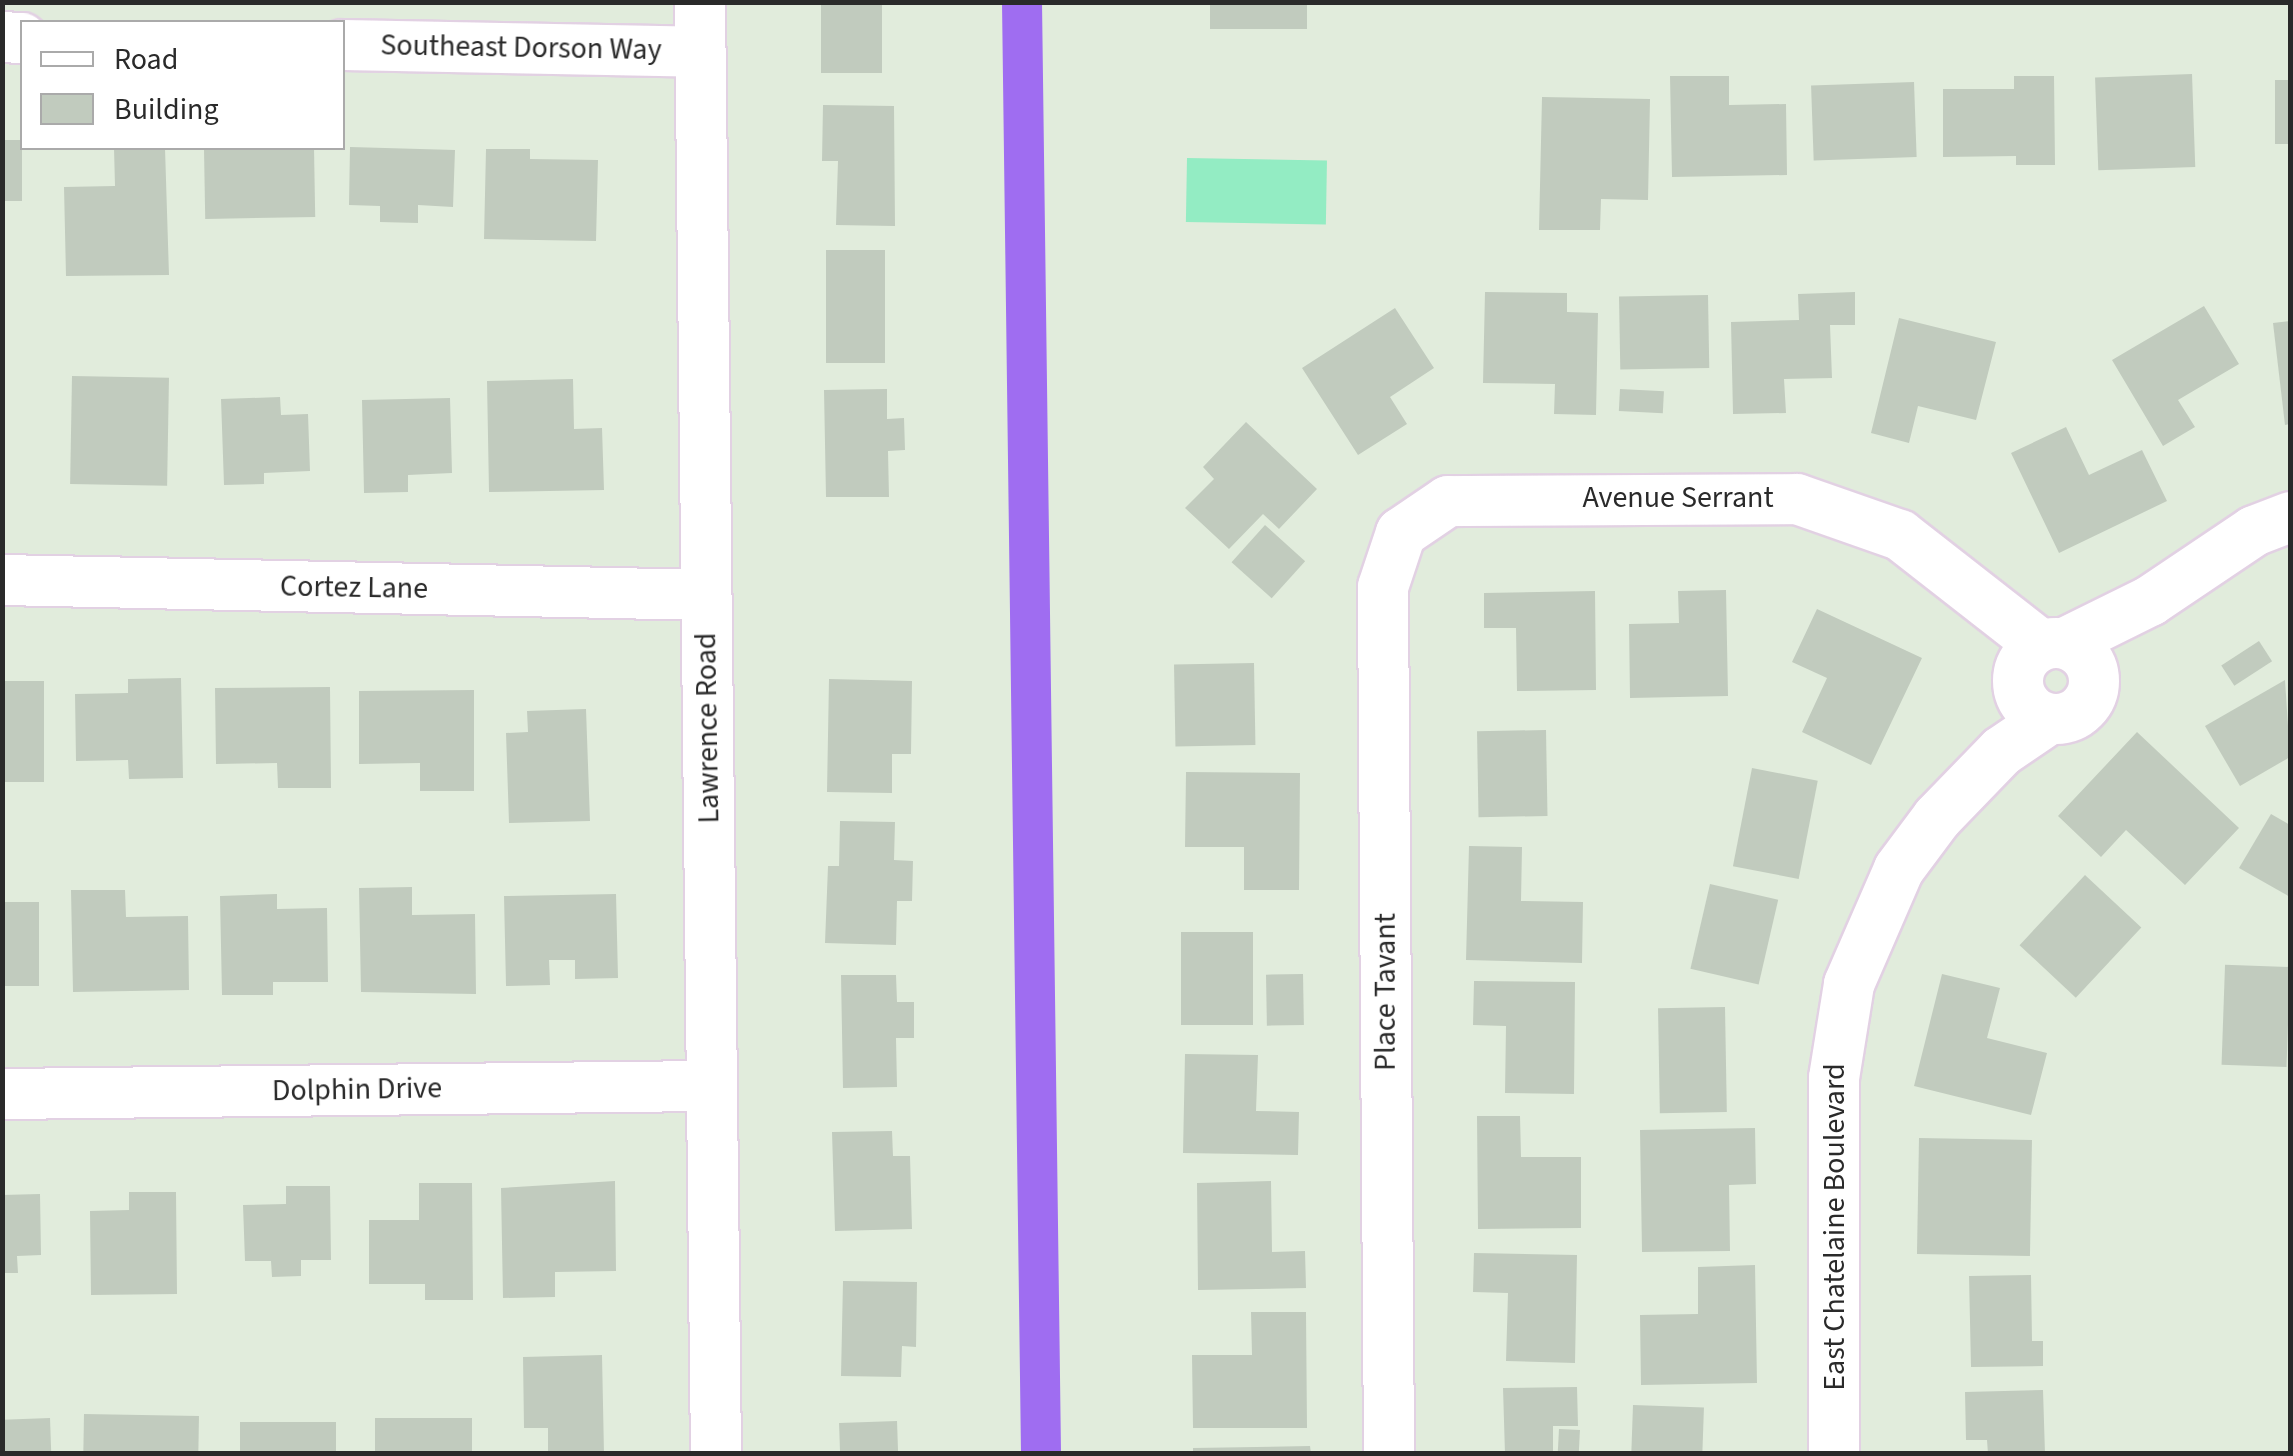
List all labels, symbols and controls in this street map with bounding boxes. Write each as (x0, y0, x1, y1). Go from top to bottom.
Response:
legend (20, 20, 345, 150)
street label: Southeast Dorson Way (380, 28, 662, 68)
text: Road (114, 38, 178, 81)
text: Building (114, 88, 219, 131)
street label: Avenue Serrant (1582, 480, 1774, 516)
street label: Cortez Lane (280, 569, 428, 607)
street label: Lawrence Road (688, 632, 728, 824)
street label: Place Tavant (1368, 913, 1404, 1071)
street label: East Chatelaine Boulevard (1817, 1063, 1853, 1391)
street label: Dolphin Drive (272, 1071, 442, 1109)

